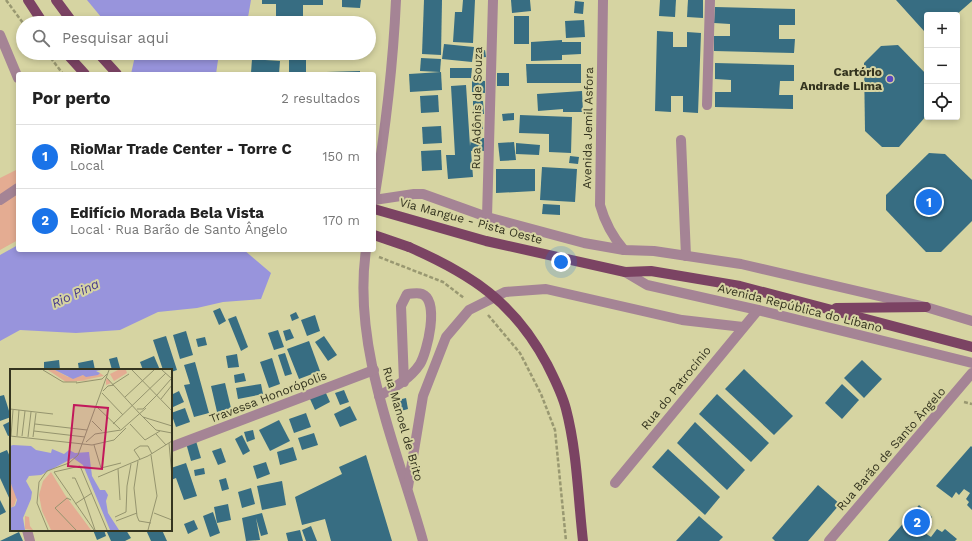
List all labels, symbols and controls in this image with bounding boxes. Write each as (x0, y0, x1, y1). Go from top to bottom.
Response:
map controls (924, 12, 960, 120)
button: + (924, 12, 960, 48)
search box (16, 16, 376, 60)
icon: search (30, 27, 52, 49)
text: Pesquisar aqui (62, 29, 169, 47)
street label: Rua Adônis de Souza (469, 46, 485, 170)
button: − (924, 48, 960, 84)
place label: Cartório Andrade Lima (800, 65, 882, 93)
street label: Avenida Jemil Asfora (580, 67, 596, 189)
marker: Cartório Andrade Lima (885, 74, 895, 84)
button: locate (924, 84, 960, 120)
text: Por perto (32, 88, 110, 108)
text: 2 resultados (281, 91, 360, 106)
text: RioMar Trade Center - Torre C (70, 140, 292, 158)
text: 1 (42, 149, 48, 164)
text: 150 m (322, 149, 360, 164)
text: Local (70, 158, 104, 173)
pin: 1 (916, 187, 942, 217)
street label: Via Mangue - Pista Oeste (398, 195, 544, 247)
text: Edifício Morada Bela Vista (70, 204, 264, 222)
text: 2 (41, 213, 49, 228)
text: 170 m (323, 213, 360, 228)
text: Local · Rua Barão de Santo Ângelo (70, 222, 288, 237)
your location (551, 252, 571, 272)
water label: Rio Pina (49, 276, 101, 311)
street label: Avenida República do Líbano (716, 281, 884, 335)
street label: Rua do Patrocínio (638, 343, 714, 433)
street label: Rua Manoel de Brito (380, 365, 426, 483)
street label: Travessa Honorópolis (207, 368, 329, 426)
inset map (10, 369, 172, 531)
street label: Rua Barão de Santo Ângelo (834, 384, 948, 514)
pin: 2 (904, 507, 930, 537)

